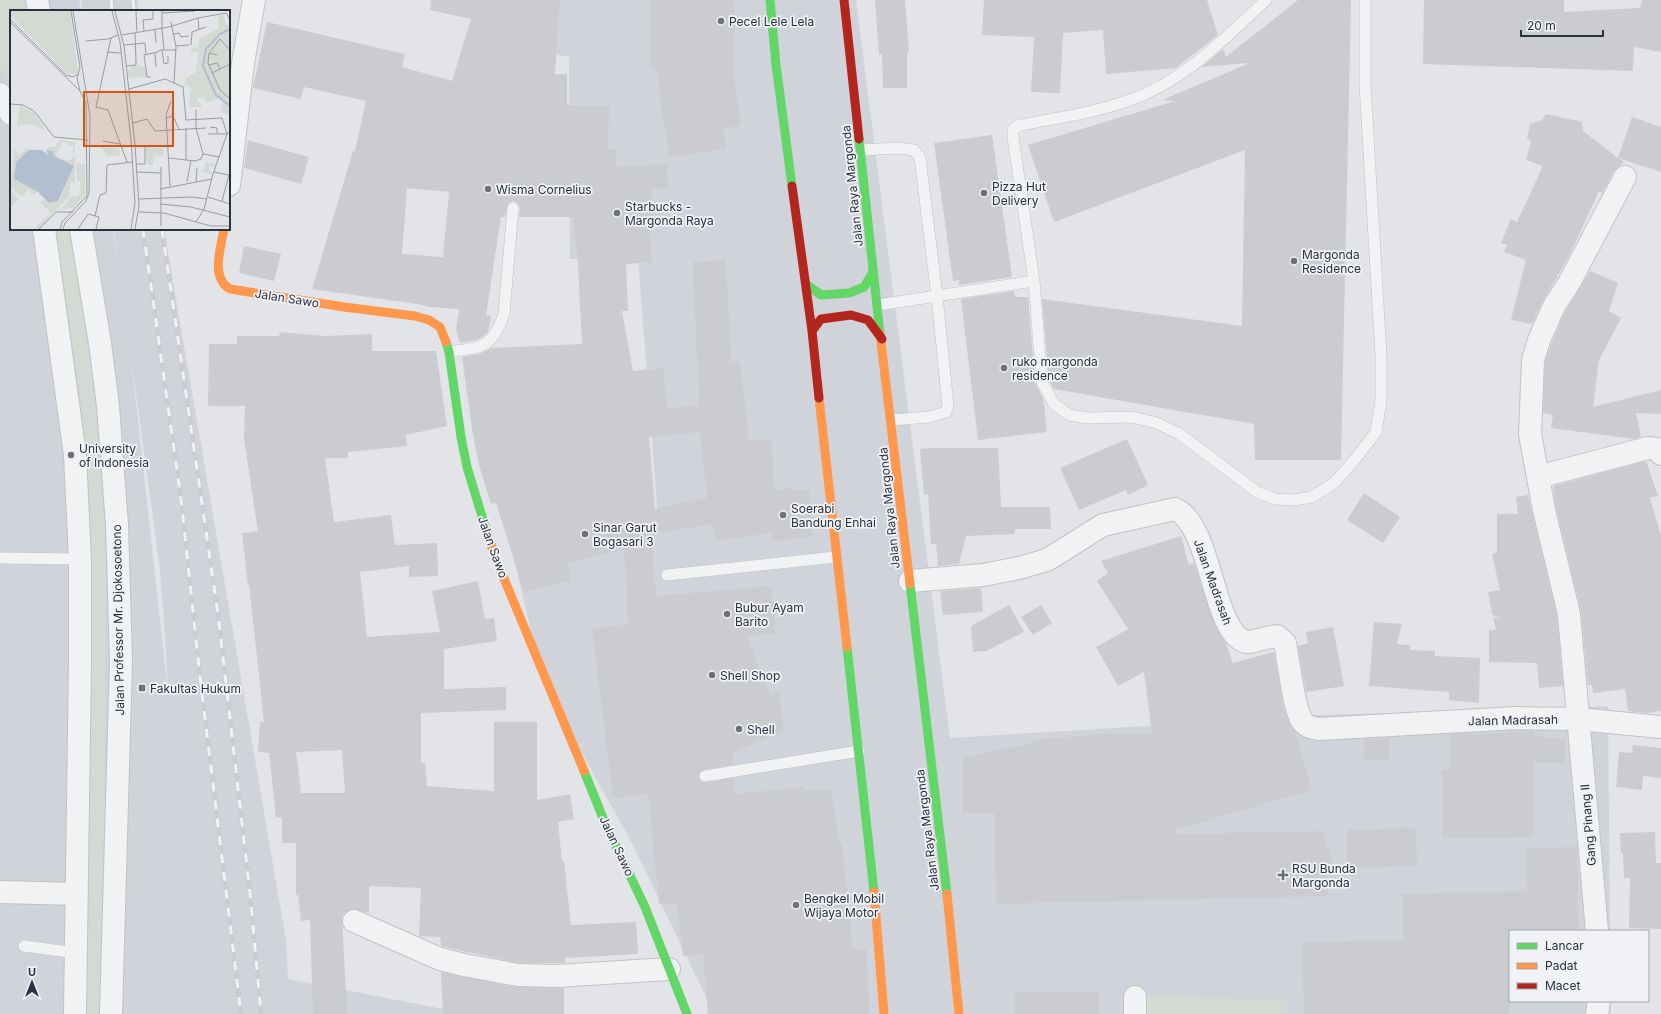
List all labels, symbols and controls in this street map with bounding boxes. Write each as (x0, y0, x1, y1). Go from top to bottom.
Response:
inset map (10, 10, 230, 230)
scale bar (1521, 12, 1603, 38)
place label: Pecel Lele Lela (729, 14, 814, 29)
marker: Pecel Lele Lela (716, 16, 726, 26)
text: 20 m (1527, 18, 1556, 33)
street label: Jalan Raya Margonda (838, 124, 866, 248)
place label: Pizza Hut Delivery (992, 179, 1046, 208)
place label: Wisma Cornelius (496, 182, 592, 197)
marker: Wisma Cornelius (483, 184, 493, 194)
marker: Pizza Hut Delivery (979, 188, 989, 198)
place label: Starbucks - Margonda Raya (625, 199, 714, 228)
marker: Starbucks - Margonda Raya (612, 208, 622, 218)
place label: Margonda Residence (1302, 247, 1361, 276)
marker: Margonda Residence (1289, 256, 1299, 266)
street label: Jalan Sawo (254, 286, 320, 310)
place label: ruko margonda residence (1012, 354, 1098, 383)
marker: ruko margonda residence (999, 363, 1009, 373)
place label: University of Indonesia (79, 441, 149, 470)
street label: Jalan Raya Margonda (875, 446, 903, 570)
marker: University of Indonesia (66, 450, 76, 460)
place label: Soerabi Bandung Enhai (791, 501, 876, 530)
marker: Soerabi Bandung Enhai (778, 510, 788, 520)
street label: Jalan Sawo (475, 514, 511, 580)
place label: Sinar Garut Bogasari 3 (593, 520, 657, 549)
street label: Jalan Professor Mr. Djokosoetono (109, 524, 127, 716)
marker: Sinar Garut Bogasari 3 (580, 529, 590, 539)
street label: Jalan Madrasah (1191, 537, 1235, 627)
place label: Bubur Ayam Barito (735, 600, 804, 629)
marker: Bubur Ayam Barito (722, 609, 732, 619)
place label: Shell Shop (720, 668, 780, 683)
marker: Shell Shop (707, 670, 717, 680)
place label: Fakultas Hukum (150, 681, 241, 696)
marker: Fakultas Hukum (137, 683, 147, 693)
street label: Jalan Madrasah (1468, 712, 1558, 728)
place label: Shell (747, 722, 775, 737)
marker: Shell (734, 724, 744, 734)
street label: Jalan Raya Margonda (912, 768, 942, 892)
street label: Gang Pinang II (1577, 783, 1599, 867)
street label: Jalan Sawo (596, 813, 638, 879)
place label: RSU Bunda Margonda (1292, 861, 1356, 890)
marker: RSU Bunda Margonda (1277, 869, 1289, 881)
place label: Bengkel Mobil Wijaya Motor (804, 891, 884, 920)
marker: Bengkel Mobil Wijaya Motor (791, 900, 801, 910)
legend (1509, 930, 1649, 1002)
text: Lancar (1545, 938, 1584, 953)
text: Padat (1545, 958, 1577, 973)
north arrow (12, 962, 52, 1002)
text: U (28, 965, 36, 979)
text: Macet (1545, 978, 1580, 993)

